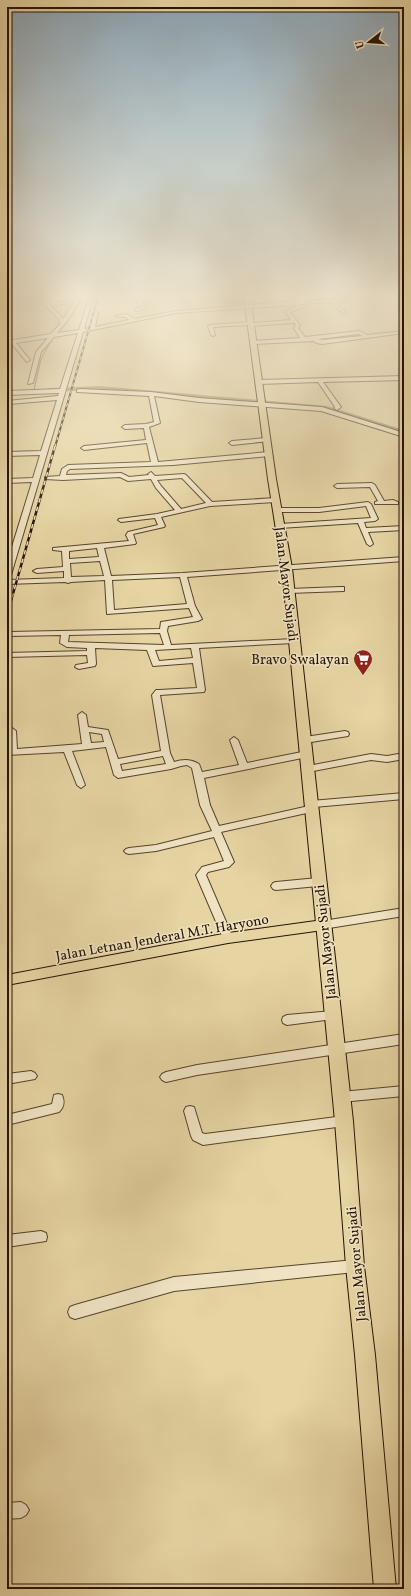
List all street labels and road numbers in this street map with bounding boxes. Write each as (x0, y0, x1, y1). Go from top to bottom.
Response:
street label: Jalan Mayor Sujadi (269, 526, 302, 643)
street label: Jalan Mayor Sujadi (311, 883, 342, 1000)
street label: Jalan Letnan Jenderal M.T. Haryono (54, 910, 270, 967)
street label: Jalan Mayor Sujadi (343, 1205, 372, 1322)

